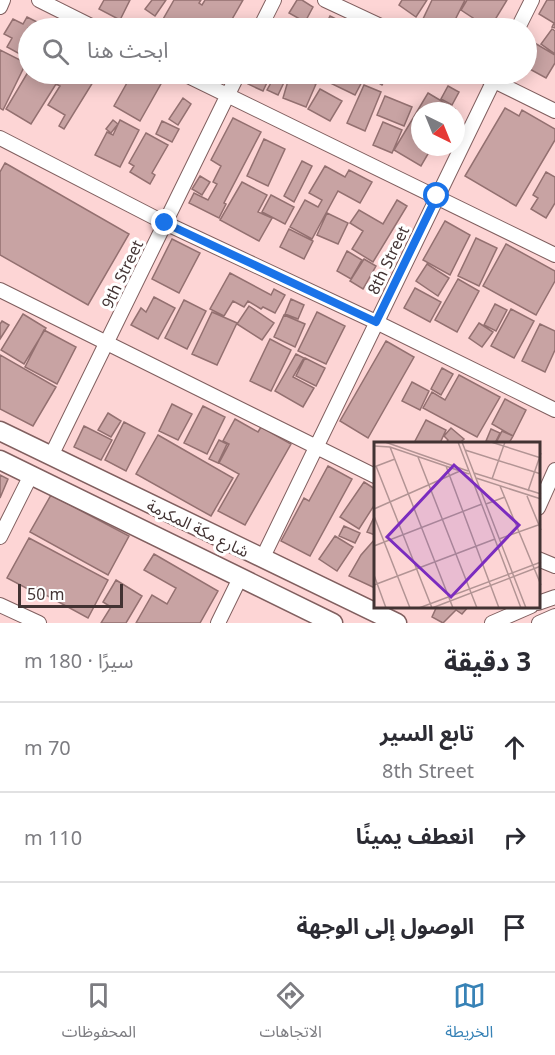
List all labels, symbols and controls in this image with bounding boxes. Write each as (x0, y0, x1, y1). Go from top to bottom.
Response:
search box (18, 18, 537, 84)
text: ابحث هنا (87, 34, 169, 64)
icon: search (39, 35, 72, 68)
north arrow (411, 102, 465, 156)
route start (423, 182, 449, 208)
route end (151, 209, 177, 235)
street label: 8th Street (362, 222, 414, 298)
street label: 9th Street (96, 236, 148, 312)
inset map (374, 442, 540, 608)
street label: شارع مكة المكرمة (142, 494, 253, 564)
scale bar (18, 581, 123, 608)
text: 50 m (27, 583, 64, 605)
text: 3 دقيقة (444, 643, 531, 679)
text: سيرًا · 180 m (24, 647, 133, 674)
text: تابع السير (380, 717, 474, 747)
icon: ahead (498, 731, 531, 764)
text: 70 m (24, 734, 71, 761)
text: 8th Street (382, 757, 474, 784)
text: انعطف يمينًا (356, 820, 474, 850)
icon: right (498, 821, 531, 854)
text: 110 m (24, 824, 82, 851)
text: الوصول إلى الوجهة (296, 910, 474, 940)
icon: arrive (498, 911, 531, 944)
tab: المحفوظات (62, 979, 136, 1049)
tab: الاتجاهات (259, 979, 322, 1049)
tab: الخريطة (445, 979, 493, 1049)

